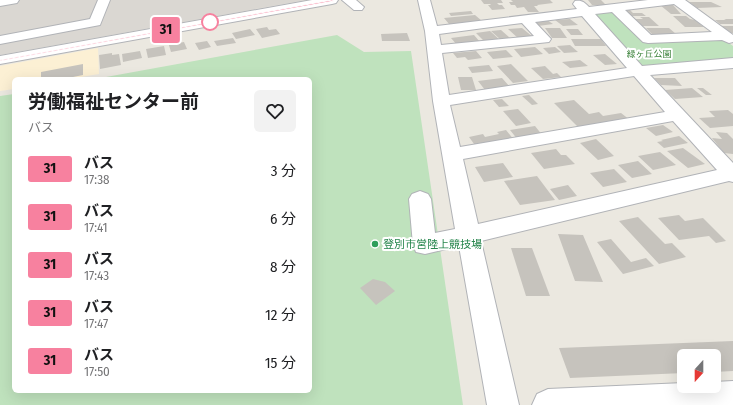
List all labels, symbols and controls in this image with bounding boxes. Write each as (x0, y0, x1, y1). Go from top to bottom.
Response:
unlabelled marker (201, 13, 219, 31)
line badge: 31 (148, 17, 184, 43)
text: 31 (160, 21, 172, 38)
park label: 緑ヶ丘公園 (626, 49, 672, 59)
text: 労働福祉センター前 (28, 90, 199, 113)
button: heart (254, 90, 296, 132)
text: バス (28, 120, 54, 135)
text: バス (84, 154, 114, 172)
text: 31 (44, 160, 56, 177)
text: 3 分 (271, 162, 296, 180)
text: 17:38 (84, 172, 110, 187)
text: バス (84, 202, 114, 220)
text: 31 (44, 208, 56, 225)
text: 6 分 (270, 210, 296, 228)
text: 17:41 (84, 220, 108, 235)
place label: 登別市営陸上競技場 (383, 238, 482, 251)
marker: 登別市営陸上競技場 (370, 239, 380, 249)
text: バス (84, 250, 114, 268)
text: 31 (44, 256, 56, 273)
text: 8 分 (270, 258, 296, 276)
text: 17:43 (84, 268, 109, 283)
text: バス (84, 298, 114, 316)
text: 31 (44, 304, 56, 321)
text: 12 分 (265, 306, 296, 324)
text: 17:47 (84, 316, 108, 331)
text: バス (84, 346, 114, 364)
north arrow (677, 349, 721, 393)
map controls (677, 349, 721, 393)
text: 31 (44, 352, 56, 369)
text: 15 分 (265, 354, 296, 372)
text: 17:50 (84, 364, 110, 379)

